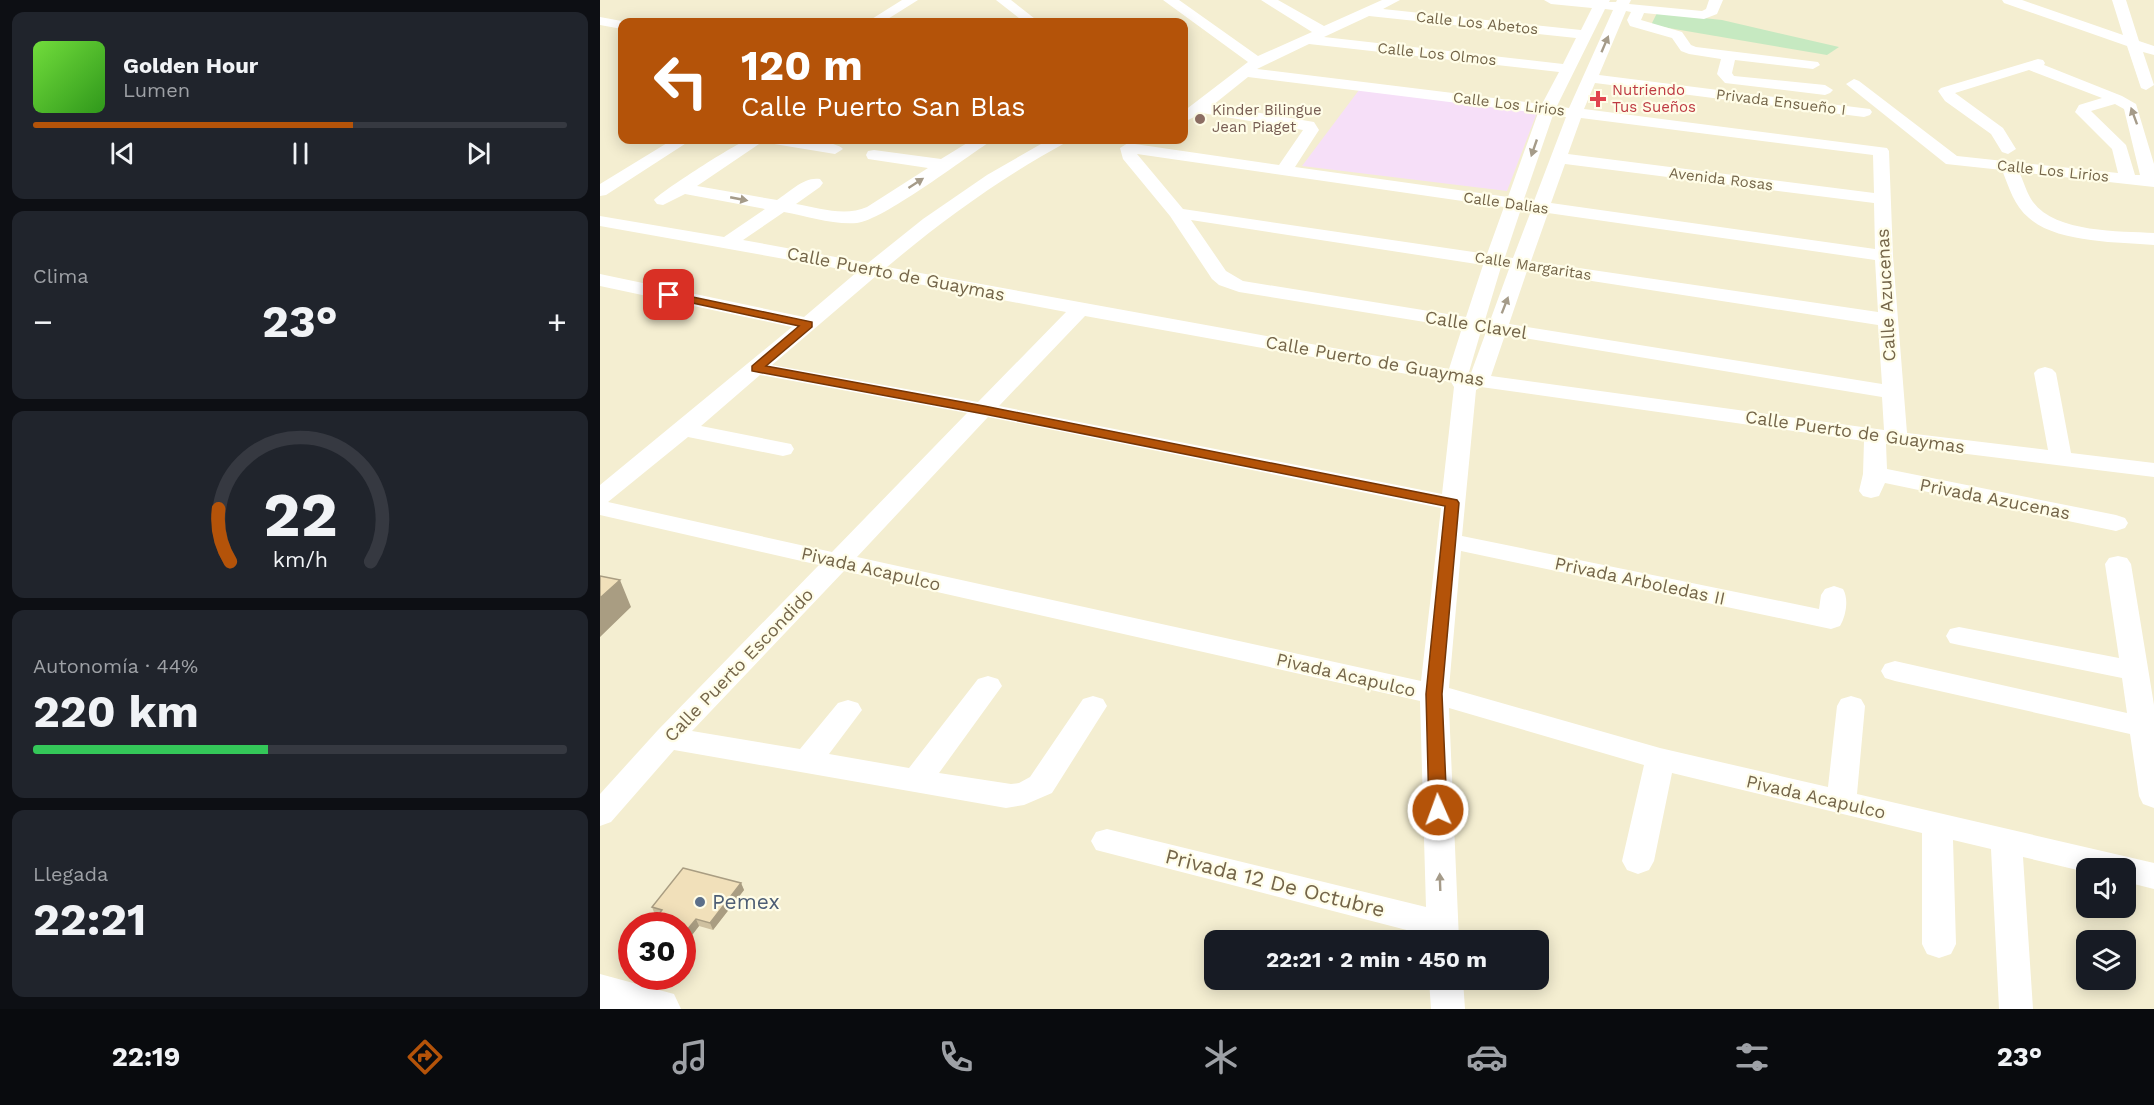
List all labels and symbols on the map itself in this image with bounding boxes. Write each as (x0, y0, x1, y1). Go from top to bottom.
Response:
street label: Calle Los Abetos (1415, 8, 1539, 38)
one-way arrow (1600, 35, 1610, 53)
street label: Calle Los Olmos (1377, 39, 1497, 69)
place label: Nutriendo Tus Sueños (1612, 81, 1696, 116)
street label: Privada Ensueño I (1715, 85, 1847, 119)
street label: Calle Los Lirios (1452, 88, 1566, 120)
marker: Nutriendo Tus Sueños (1589, 90, 1607, 108)
place label: Kinder Bilingue Jean Piaget (1212, 101, 1322, 136)
one-way arrow (2128, 107, 2138, 125)
marker: Kinder Bilingue Jean Piaget (1193, 112, 1207, 126)
one-way arrow (1529, 139, 1539, 157)
street label: Calle Los Lirios (1996, 156, 2110, 186)
street label: Avenida Rosas (1668, 164, 1774, 194)
one-way arrow (907, 177, 923, 189)
street label: Calle Dalias (1462, 188, 1550, 218)
one-way arrow (730, 195, 749, 204)
street label: Calle Azucenas (1872, 228, 1899, 362)
street label: Calle Puerto de Guaymas (785, 242, 1007, 305)
street label: Calle Margaritas (1473, 248, 1593, 284)
pin (643, 269, 694, 320)
one-way arrow (1500, 295, 1510, 313)
street label: Calle Clavel (1424, 306, 1529, 343)
street label: Calle Puerto de Guaymas (1264, 331, 1486, 390)
street label: Calle Puerto de Guaymas (1744, 406, 1966, 457)
street label: Privada Azucenas (1918, 474, 2072, 523)
street label: Pivada Acapulco (799, 542, 943, 595)
street label: Privada Arboledas II (1553, 552, 1727, 609)
street label: Calle Puerto Escondido (660, 584, 817, 746)
street label: Pivada Acapulco (1274, 648, 1418, 701)
street label: Pivada Acapulco (1744, 770, 1888, 823)
position arrow (1406, 778, 1470, 842)
street label: Privada 12 De Octubre (1163, 843, 1388, 922)
one-way arrow (1436, 873, 1445, 892)
place label: Pemex (712, 889, 780, 914)
marker: Pemex (693, 895, 707, 909)
speed limit sign: 30 (618, 912, 696, 990)

